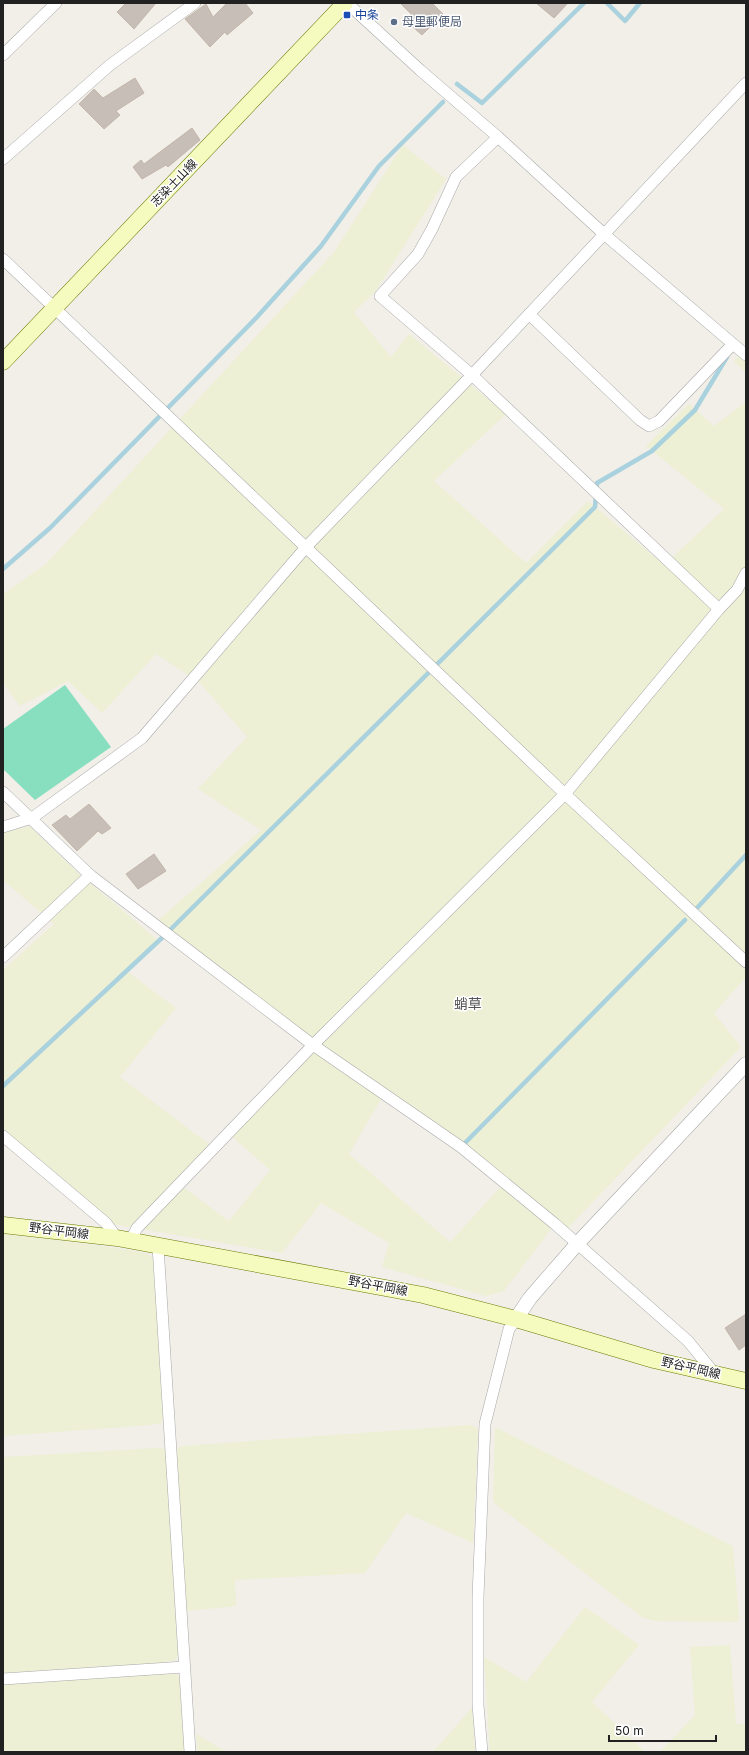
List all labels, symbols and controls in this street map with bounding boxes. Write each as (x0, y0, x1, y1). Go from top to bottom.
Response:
place label: 中条 (355, 7, 379, 22)
marker: 中条 (342, 10, 352, 20)
place label: 母里郵便局 (402, 14, 462, 29)
marker: 母里郵便局 (389, 17, 399, 27)
street label: 志染土山線 (147, 156, 200, 209)
district label: 蛸草 (454, 995, 482, 1012)
street label: 野谷平岡線 (28, 1219, 90, 1242)
street label: 野谷平岡線 (347, 1272, 409, 1299)
street label: 野谷平岡線 (660, 1353, 722, 1382)
scale bar (609, 1717, 716, 1743)
text: 50 m (615, 1723, 644, 1738)

